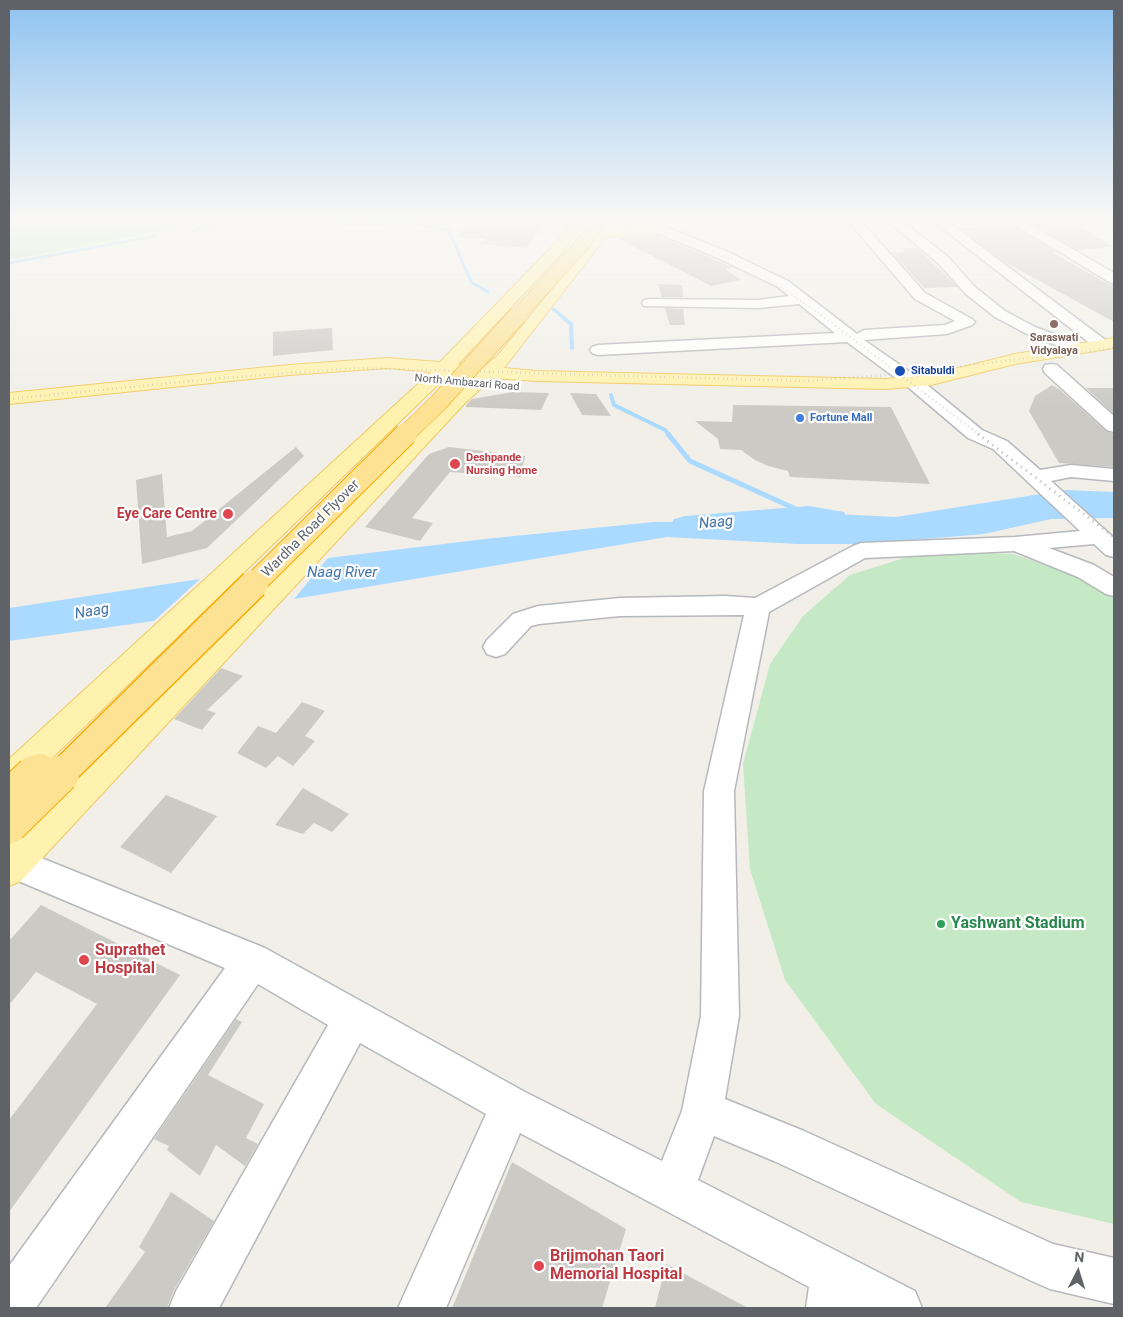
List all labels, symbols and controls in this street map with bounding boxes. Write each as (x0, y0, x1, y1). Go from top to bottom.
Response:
marker: Saraswati Vidyalaya (1048, 318, 1060, 330)
place label: Saraswati Vidyalaya (1030, 331, 1078, 357)
marker: Sitabuldi (893, 364, 907, 378)
place label: Sitabuldi (911, 364, 955, 378)
street label: North Ambazari Road (414, 372, 520, 394)
place label: Fortune Mall (810, 411, 872, 425)
marker: Fortune Mall (794, 412, 806, 424)
place label: Deshpande Nursing Home (466, 451, 537, 477)
marker: Deshpande Nursing Home (448, 457, 462, 471)
street label: Wardha Road Flyover (259, 477, 363, 581)
place label: Eye Care Centre (117, 506, 217, 522)
marker: Eye Care Centre (221, 507, 235, 521)
water label: Naag (698, 513, 734, 533)
water label: Naag River (307, 564, 377, 582)
water label: Naag (74, 600, 110, 624)
place label: Yashwant Stadium (951, 914, 1085, 934)
marker: Yashwant Stadium (935, 918, 947, 930)
place label: Suprathet Hospital (95, 941, 165, 979)
marker: Suprathet Hospital (77, 953, 91, 967)
place label: Brijmohan Taori Memorial Hospital (550, 1247, 682, 1285)
north arrow (1053, 1247, 1103, 1297)
text: N (1074, 1249, 1085, 1265)
marker: Brijmohan Taori Memorial Hospital (532, 1259, 546, 1273)

